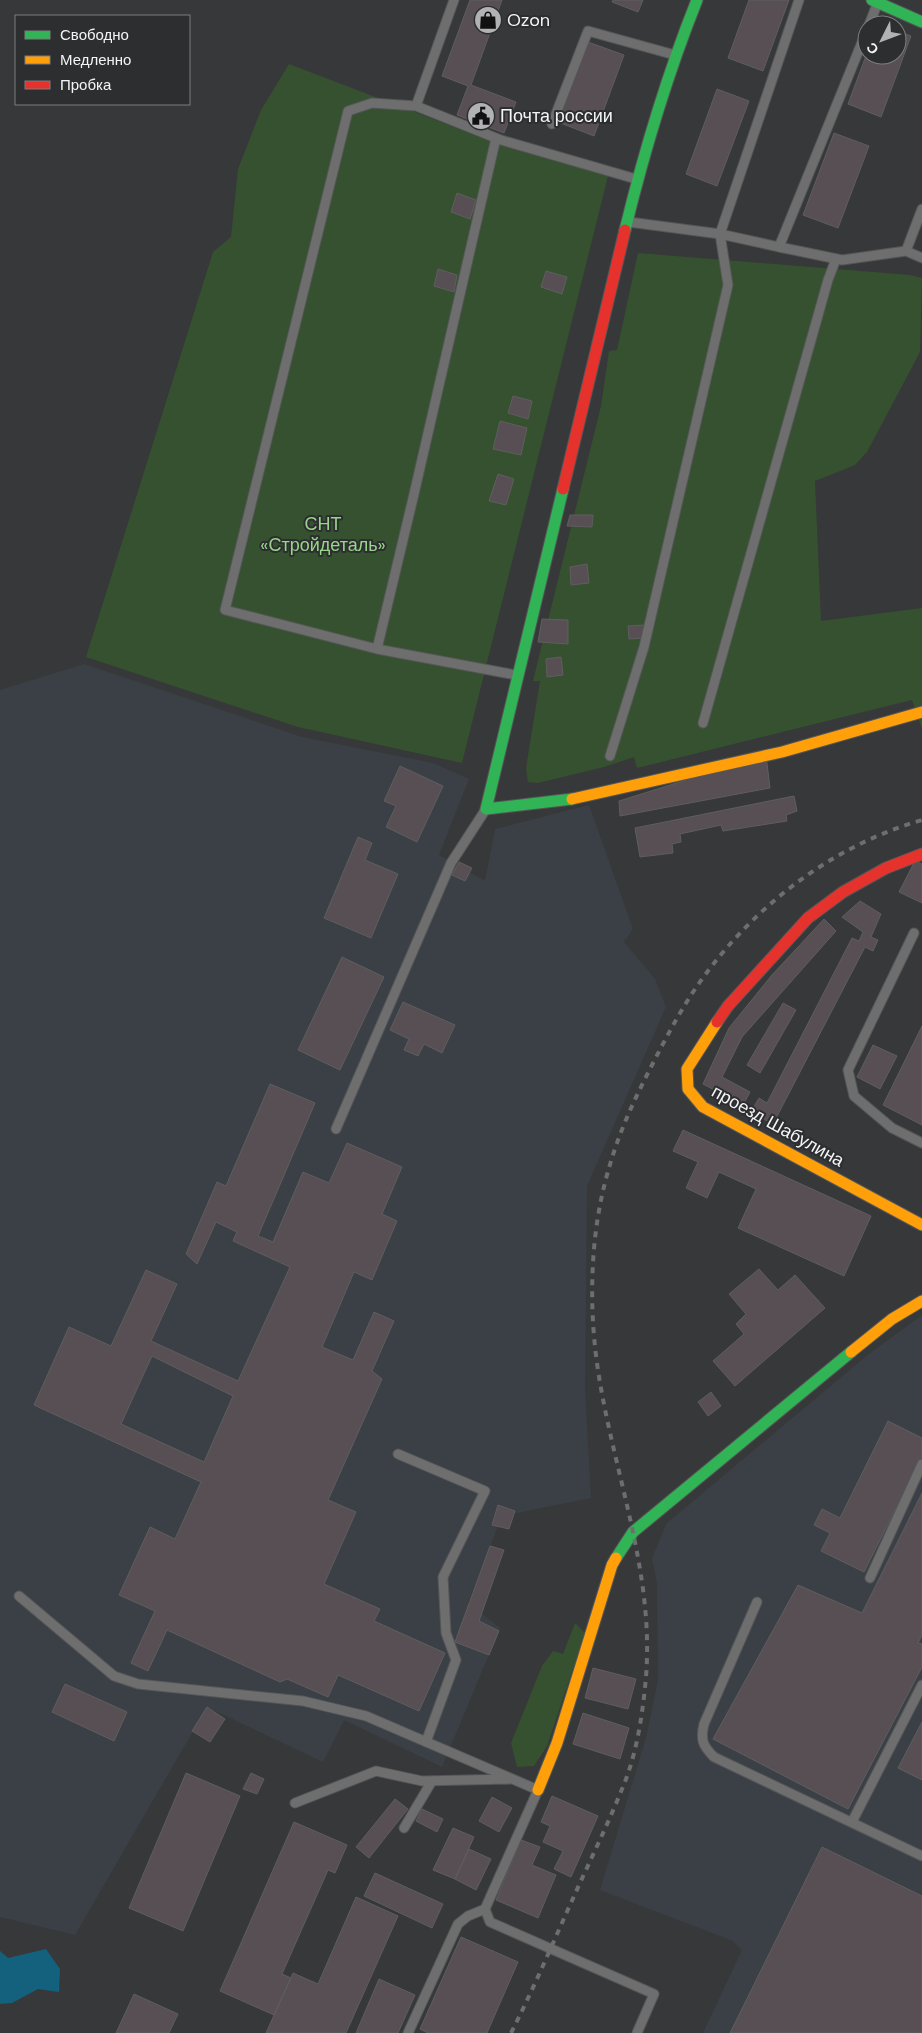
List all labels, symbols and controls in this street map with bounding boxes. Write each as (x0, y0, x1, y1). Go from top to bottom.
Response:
shop icon: Ozon (473, 5, 503, 35)
place label: Ozon (507, 8, 550, 32)
legend (15, 15, 190, 105)
north arrow (857, 15, 907, 65)
text: Свободно (60, 25, 129, 45)
text: С (862, 39, 882, 58)
text: Медленно (60, 50, 131, 70)
text: Пробка (60, 75, 112, 95)
public building icon: Почта россии (466, 101, 496, 131)
place label: Почта россии (500, 104, 613, 128)
park label: СНТ «Стройдеталь» (260, 512, 386, 557)
street label: проезд Шабулина (707, 1080, 849, 1173)

